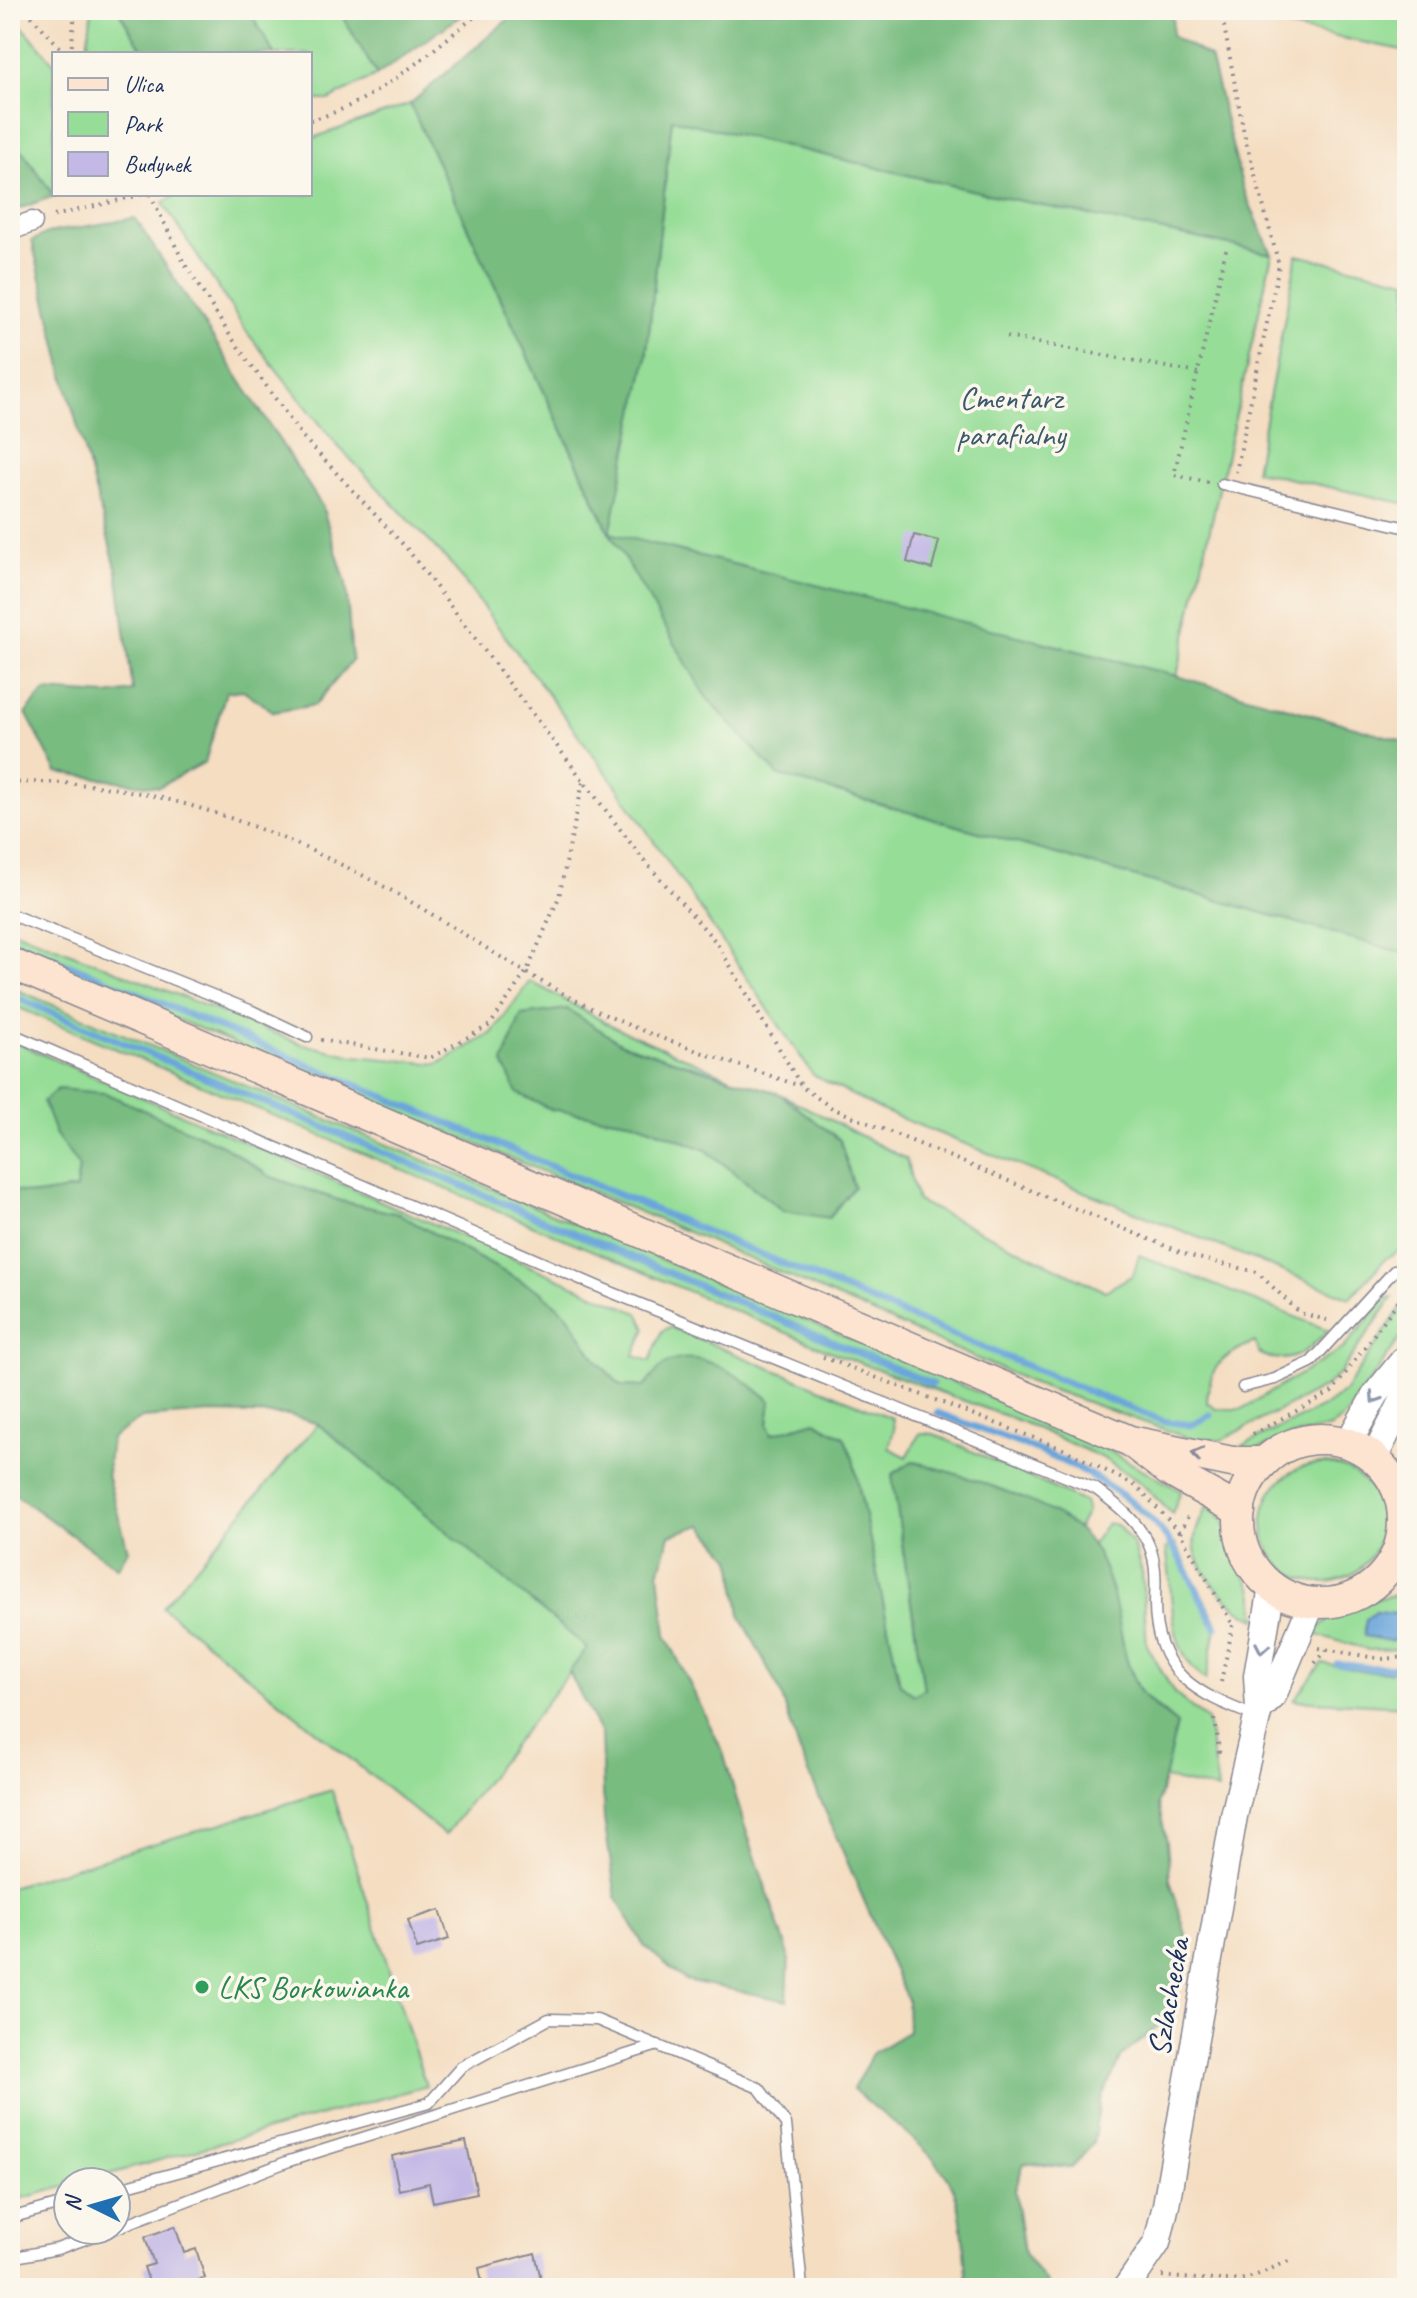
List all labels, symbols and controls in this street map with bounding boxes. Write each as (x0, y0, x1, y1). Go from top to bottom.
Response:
legend (52, 52, 312, 196)
text: Ulica (124, 69, 164, 99)
text: Park (124, 109, 164, 139)
text: Budynek (124, 149, 193, 179)
park label: Cmentarz parafialny (957, 377, 1068, 455)
one-way arrow (1370, 1389, 1385, 1403)
one-way arrow (1191, 1446, 1204, 1463)
one-way arrow (1254, 1641, 1271, 1655)
street label: Szlachecka (1138, 1932, 1200, 2059)
place label: LKS Borkowianka (218, 1967, 410, 2008)
marker: LKS Borkowianka (193, 1978, 211, 1996)
north arrow (52, 2166, 132, 2246)
text: N (59, 2193, 88, 2212)

